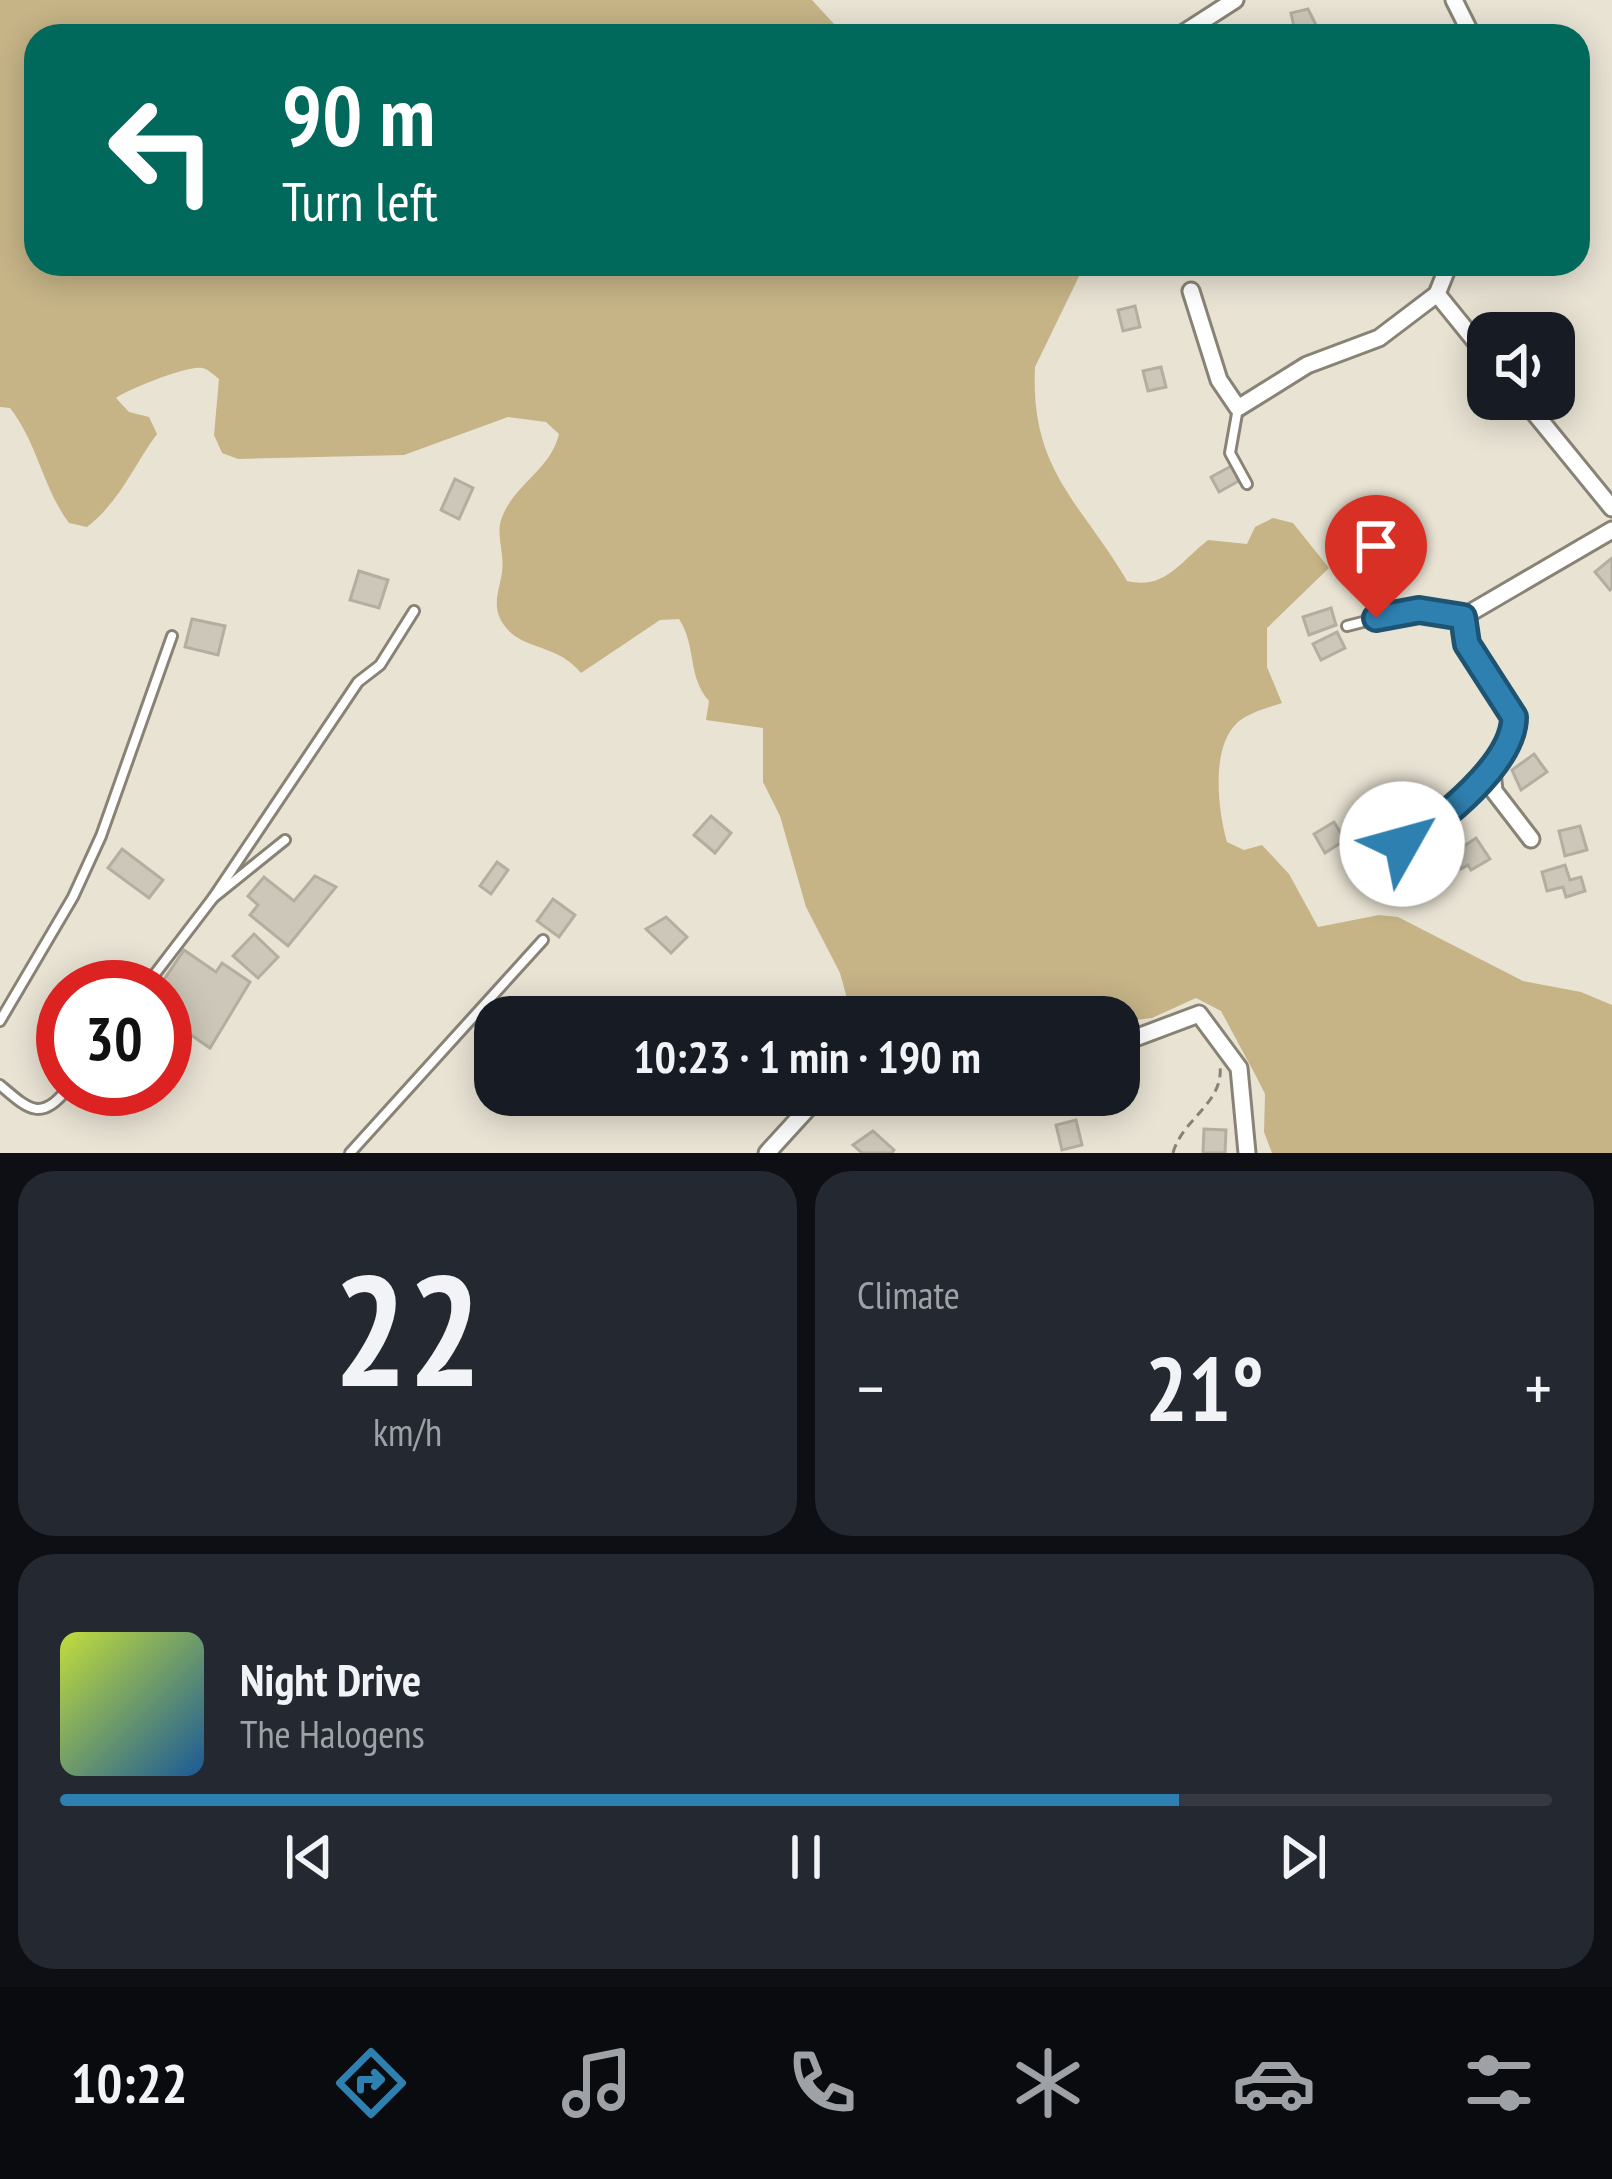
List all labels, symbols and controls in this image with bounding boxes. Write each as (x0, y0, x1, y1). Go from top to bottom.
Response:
text: 90 m (282, 60, 435, 169)
icon: left (84, 72, 240, 228)
text: Turn left (282, 166, 438, 236)
map controls (1467, 312, 1575, 420)
button: sound (1467, 312, 1575, 420)
pin (1325, 495, 1427, 618)
icon: arrive (1343, 513, 1409, 579)
position arrow (1339, 781, 1465, 907)
speed limit sign: 30 (36, 960, 192, 1116)
text: 10:23 · 1 min · 190 m (633, 1027, 981, 1085)
text: 22 (333, 1227, 482, 1429)
text: Climate (857, 1269, 960, 1320)
text: 21° (1145, 1329, 1264, 1446)
text: − (857, 1345, 884, 1430)
text: + (1525, 1345, 1552, 1430)
text: km/h (373, 1406, 442, 1457)
text: Night Drive (240, 1650, 421, 1708)
text: The Halogens (240, 1708, 425, 1759)
icon: previous (276, 1824, 342, 1890)
icon: pause (773, 1824, 839, 1890)
icon: next (1270, 1824, 1336, 1890)
icon: directions (329, 2041, 413, 2125)
icon: music (555, 2041, 639, 2125)
icon: phone (780, 2041, 864, 2125)
icon: climate (1006, 2041, 1090, 2125)
icon: car (1232, 2041, 1316, 2125)
icon: filters (1457, 2041, 1541, 2125)
text: 10:22 (71, 2048, 188, 2118)

